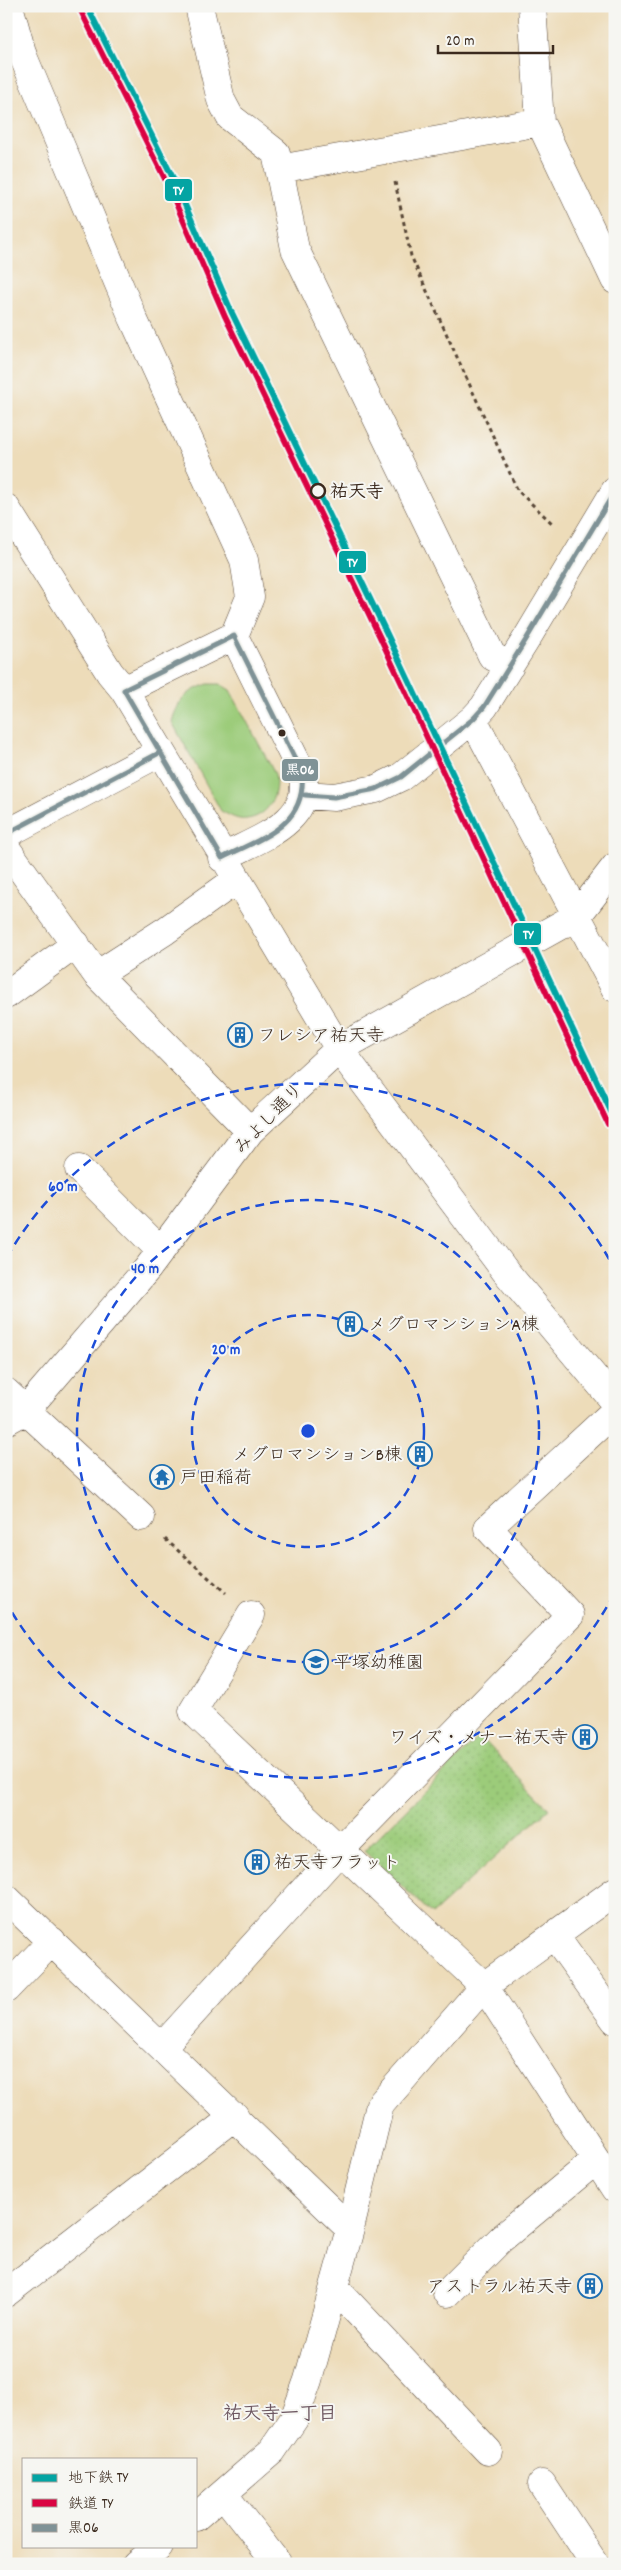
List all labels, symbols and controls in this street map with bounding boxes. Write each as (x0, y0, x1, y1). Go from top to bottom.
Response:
scale bar (438, 22, 554, 54)
text: 20 m (446, 31, 474, 53)
line badge: TY (164, 178, 193, 202)
text: TY (173, 182, 184, 202)
place label: 祐天寺 (330, 481, 384, 506)
marker: 祐天寺 (310, 483, 326, 499)
line badge: TY (338, 550, 367, 574)
text: TY (347, 554, 358, 574)
unlabelled marker (277, 728, 287, 738)
line badge: 黒06 (281, 758, 319, 782)
text: 黒06 (286, 761, 314, 781)
line badge: TY (513, 922, 542, 946)
text: TY (523, 926, 534, 946)
building icon: フレシア祐天寺 (227, 1022, 253, 1048)
place label: フレシア祐天寺 (258, 1025, 384, 1050)
street label: みよし通り (230, 1079, 310, 1161)
text: 60 m (48, 1177, 78, 1199)
text: 40 m (131, 1259, 159, 1281)
building icon: メグロマンションA棟 (337, 1311, 363, 1337)
place label: メグロマンションA棟 (368, 1314, 539, 1339)
text: 20 m (212, 1340, 240, 1362)
centre of rings (299, 1422, 317, 1440)
building icon: メグロマンションB棟 (407, 1441, 433, 1467)
place label: メグロマンションB棟 (232, 1444, 402, 1469)
temple icon: 戸田稲荷 (149, 1464, 175, 1490)
place label: 戸田稲荷 (180, 1467, 252, 1492)
school or university icon: 平塚幼稚園 (303, 1649, 329, 1675)
place label: 平塚幼稚園 (334, 1652, 424, 1677)
building icon: ワイズ・メナー祐天寺 (572, 1724, 598, 1750)
place label: ワイズ・メナー祐天寺 (389, 1727, 568, 1752)
building icon: 祐天寺フラット (244, 1849, 270, 1875)
place label: 祐天寺フラット (274, 1852, 400, 1877)
building icon: アストラル祐天寺 (577, 2273, 603, 2299)
place label: アストラル祐天寺 (427, 2276, 572, 2301)
district label: 祐天寺一丁目 (223, 2402, 337, 2429)
legend (22, 2458, 198, 2548)
text: 地下鉄 TY (68, 2468, 128, 2490)
text: 鉄道 TY (68, 2494, 113, 2516)
text: 黒06 (68, 2518, 99, 2540)

